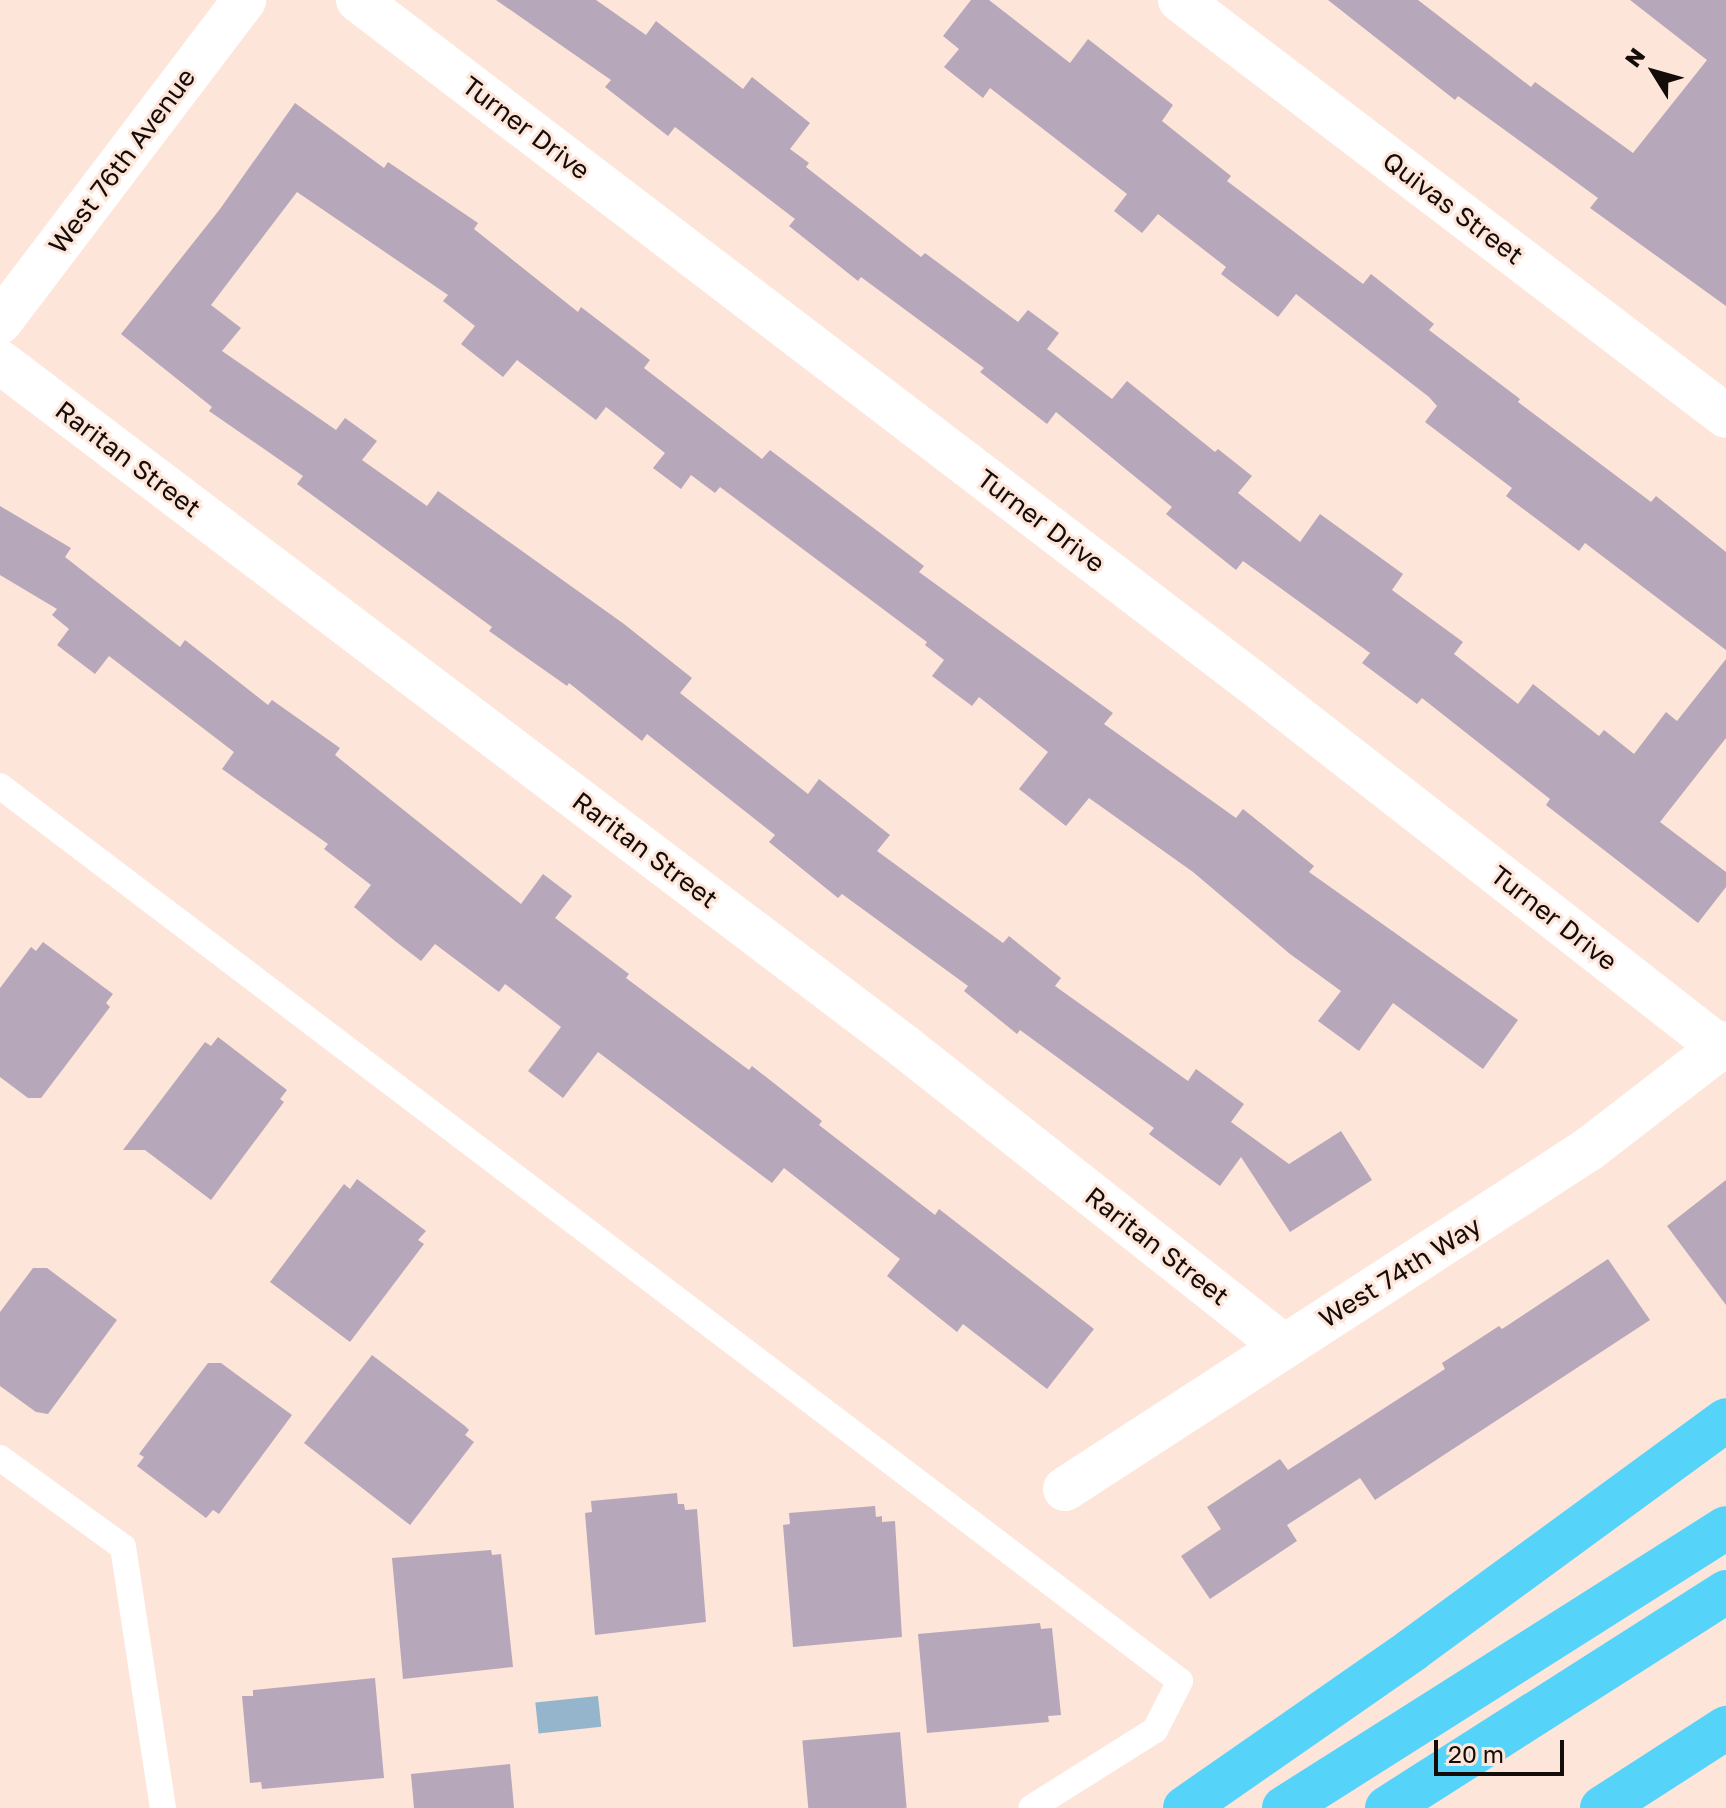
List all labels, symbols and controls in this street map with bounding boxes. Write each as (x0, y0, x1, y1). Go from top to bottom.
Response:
north arrow (1614, 32, 1694, 112)
text: N (1619, 42, 1650, 72)
street label: West 76th Avenue (42, 62, 202, 260)
street label: Turner Drive (456, 70, 596, 186)
street label: Quivas Street (1377, 145, 1529, 271)
street label: Raritan Street (49, 394, 207, 524)
street label: Turner Drive (971, 463, 1111, 579)
street label: Raritan Street (566, 785, 724, 915)
street label: Turner Drive (1485, 859, 1623, 977)
street label: Raritan Street (1079, 1180, 1235, 1312)
street label: West 74th Way (1313, 1210, 1487, 1334)
scale bar (1438, 1724, 1568, 1774)
text: 20 m (1448, 1739, 1504, 1768)

